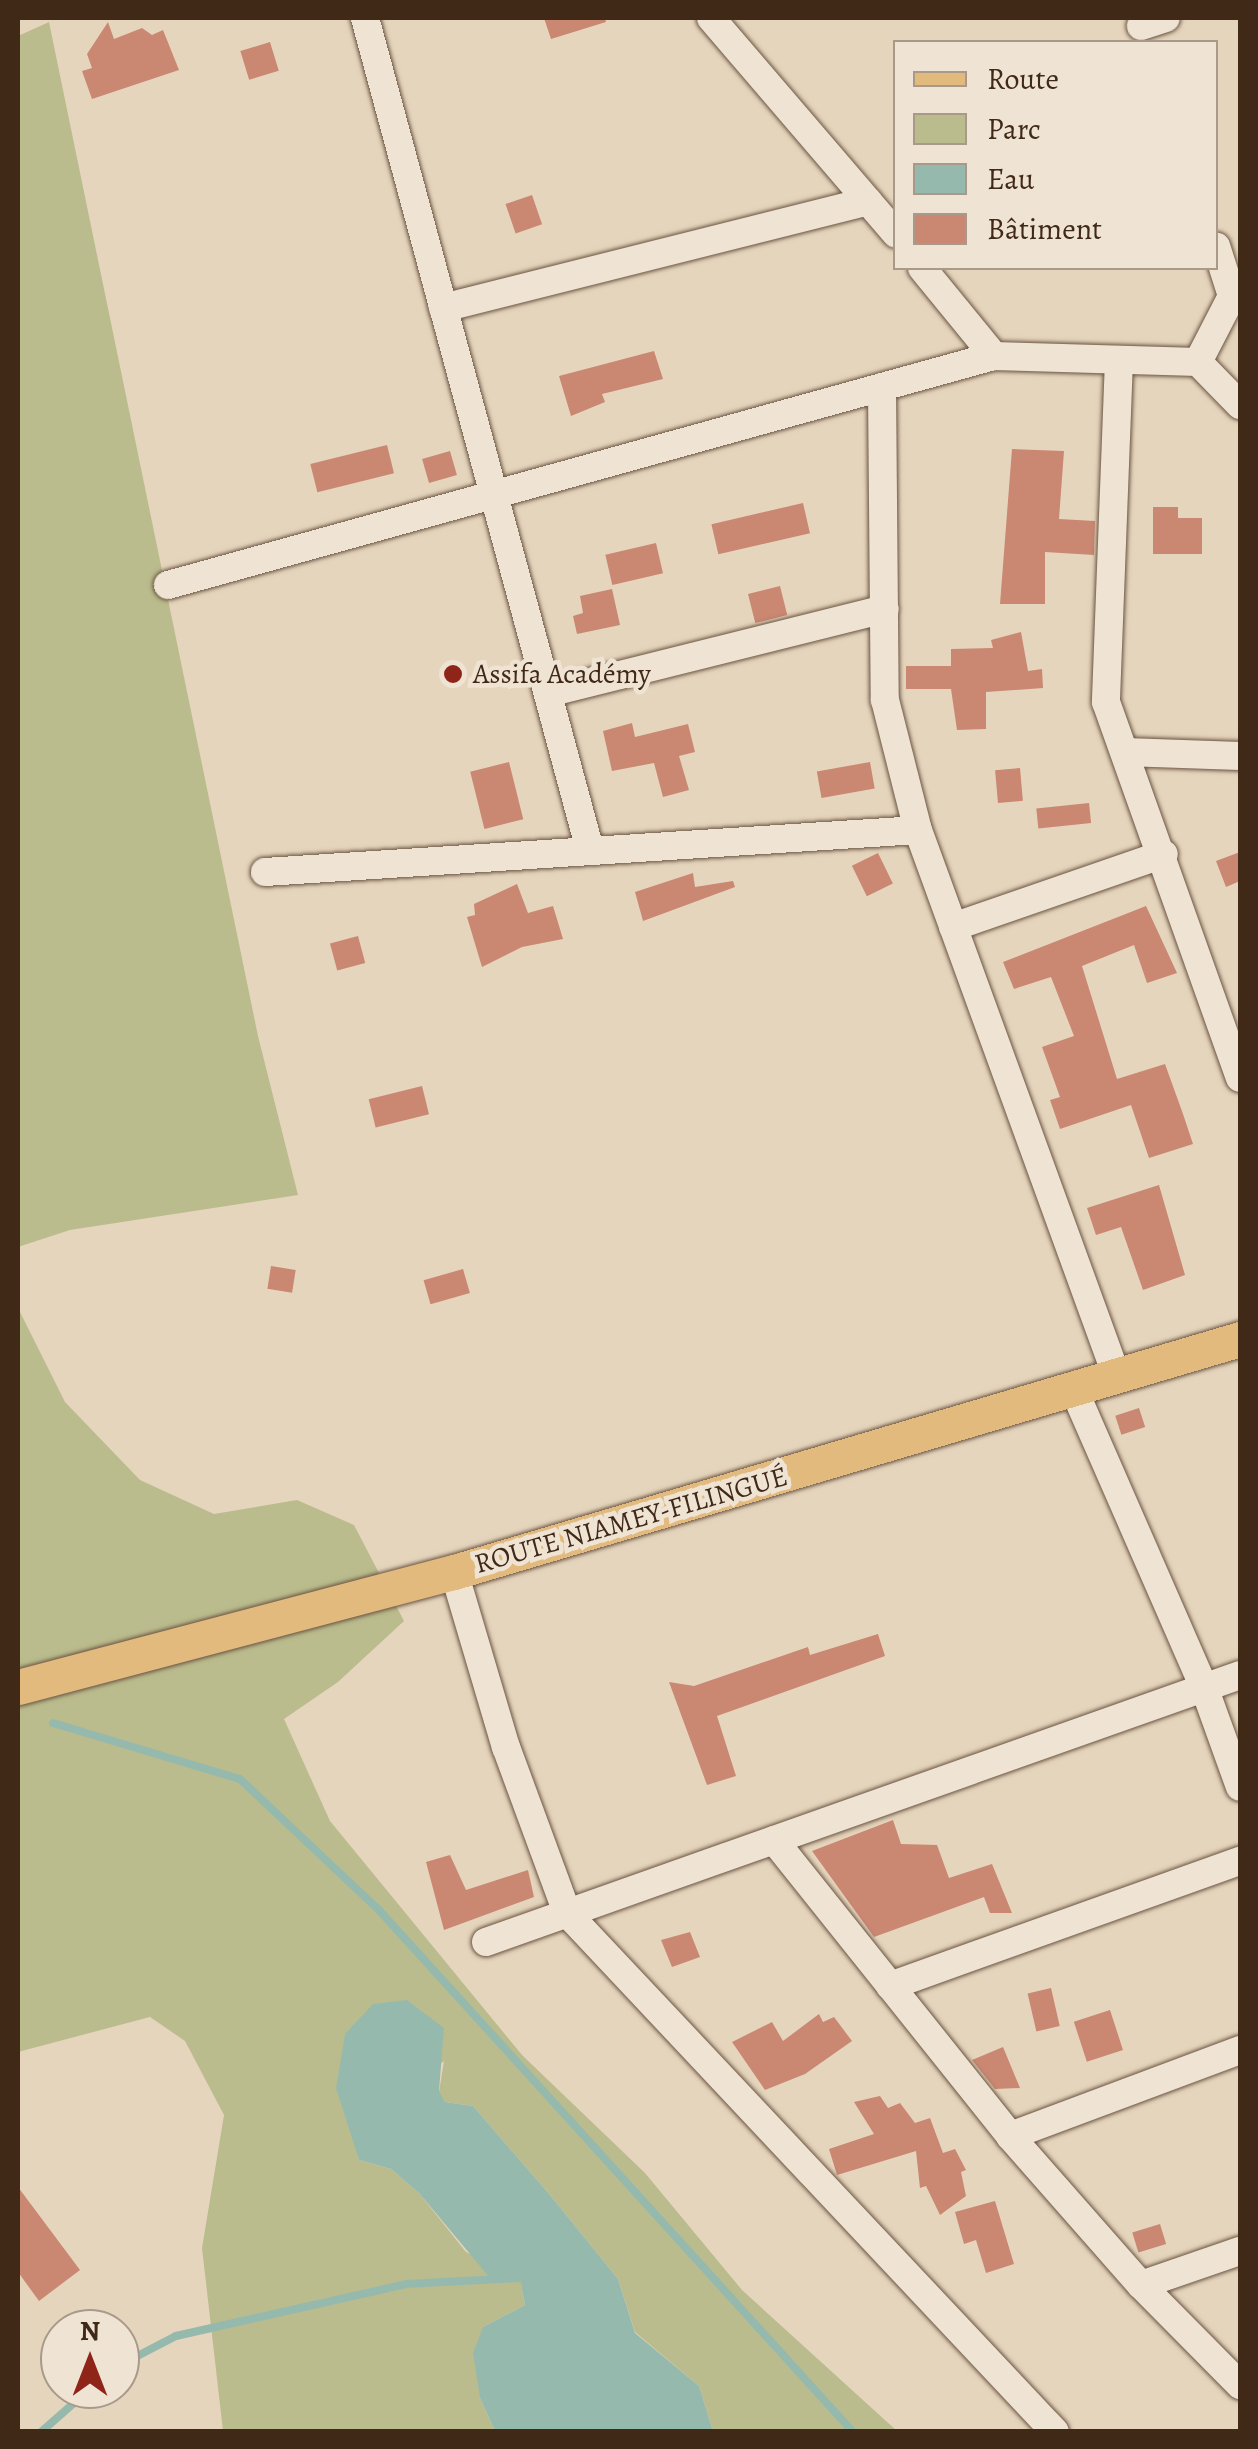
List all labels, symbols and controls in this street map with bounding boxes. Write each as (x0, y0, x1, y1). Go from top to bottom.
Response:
legend (893, 40, 1218, 270)
text: Route (987, 59, 1059, 99)
text: Parc (987, 109, 1041, 149)
text: Eau (987, 159, 1034, 199)
text: Bâtiment (987, 209, 1102, 249)
place label: Assifa Académy (473, 657, 651, 691)
marker: Assifa Académy (442, 663, 464, 685)
street label: ROUTE NIAMEY-FILINGUÉ (471, 1459, 791, 1581)
north arrow (40, 2309, 140, 2409)
text: N (80, 2312, 100, 2350)

